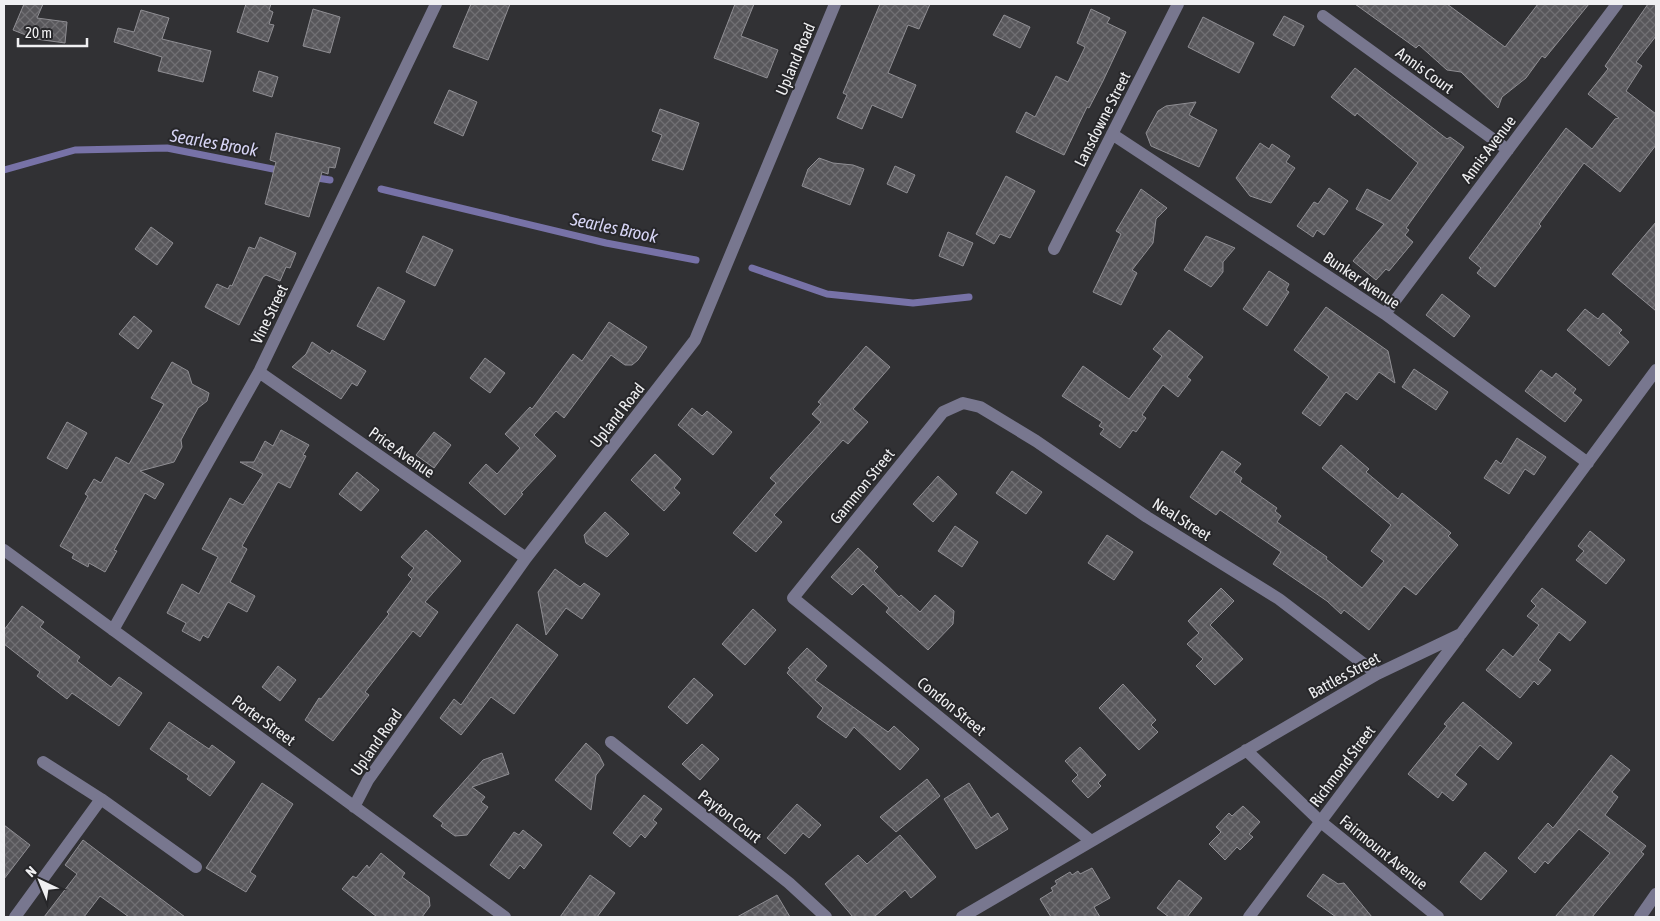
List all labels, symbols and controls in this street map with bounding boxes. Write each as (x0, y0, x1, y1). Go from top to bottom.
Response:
scale bar (18, 15, 86, 47)
street label: Upland Road (772, 20, 819, 98)
text: 20 m (25, 24, 52, 41)
street label: Annis Court (1393, 43, 1458, 97)
street label: Lansdowne Street (1070, 68, 1134, 169)
street label: Annis Avenue (1457, 112, 1519, 186)
water label: Searles Brook (168, 124, 261, 161)
water label: Searles Brook (568, 208, 661, 247)
street label: Bunker Avenue (1320, 248, 1404, 312)
street label: Vine Street (247, 281, 291, 347)
street label: Upland Road (586, 379, 649, 451)
street label: Price Avenue (366, 423, 438, 481)
street label: Gammon Street (826, 444, 898, 527)
street label: Neal Street (1149, 494, 1215, 544)
street label: Battles Street (1305, 648, 1383, 702)
street label: Condon Street (914, 673, 990, 739)
street label: Porter Street (229, 691, 299, 749)
street label: Upland Road (347, 705, 406, 779)
street label: Richmond Street (1306, 722, 1379, 810)
street label: Payton Court (694, 786, 765, 847)
street label: Fairmount Avenue (1337, 811, 1431, 893)
north arrow (15, 856, 65, 906)
text: N (22, 863, 39, 880)

